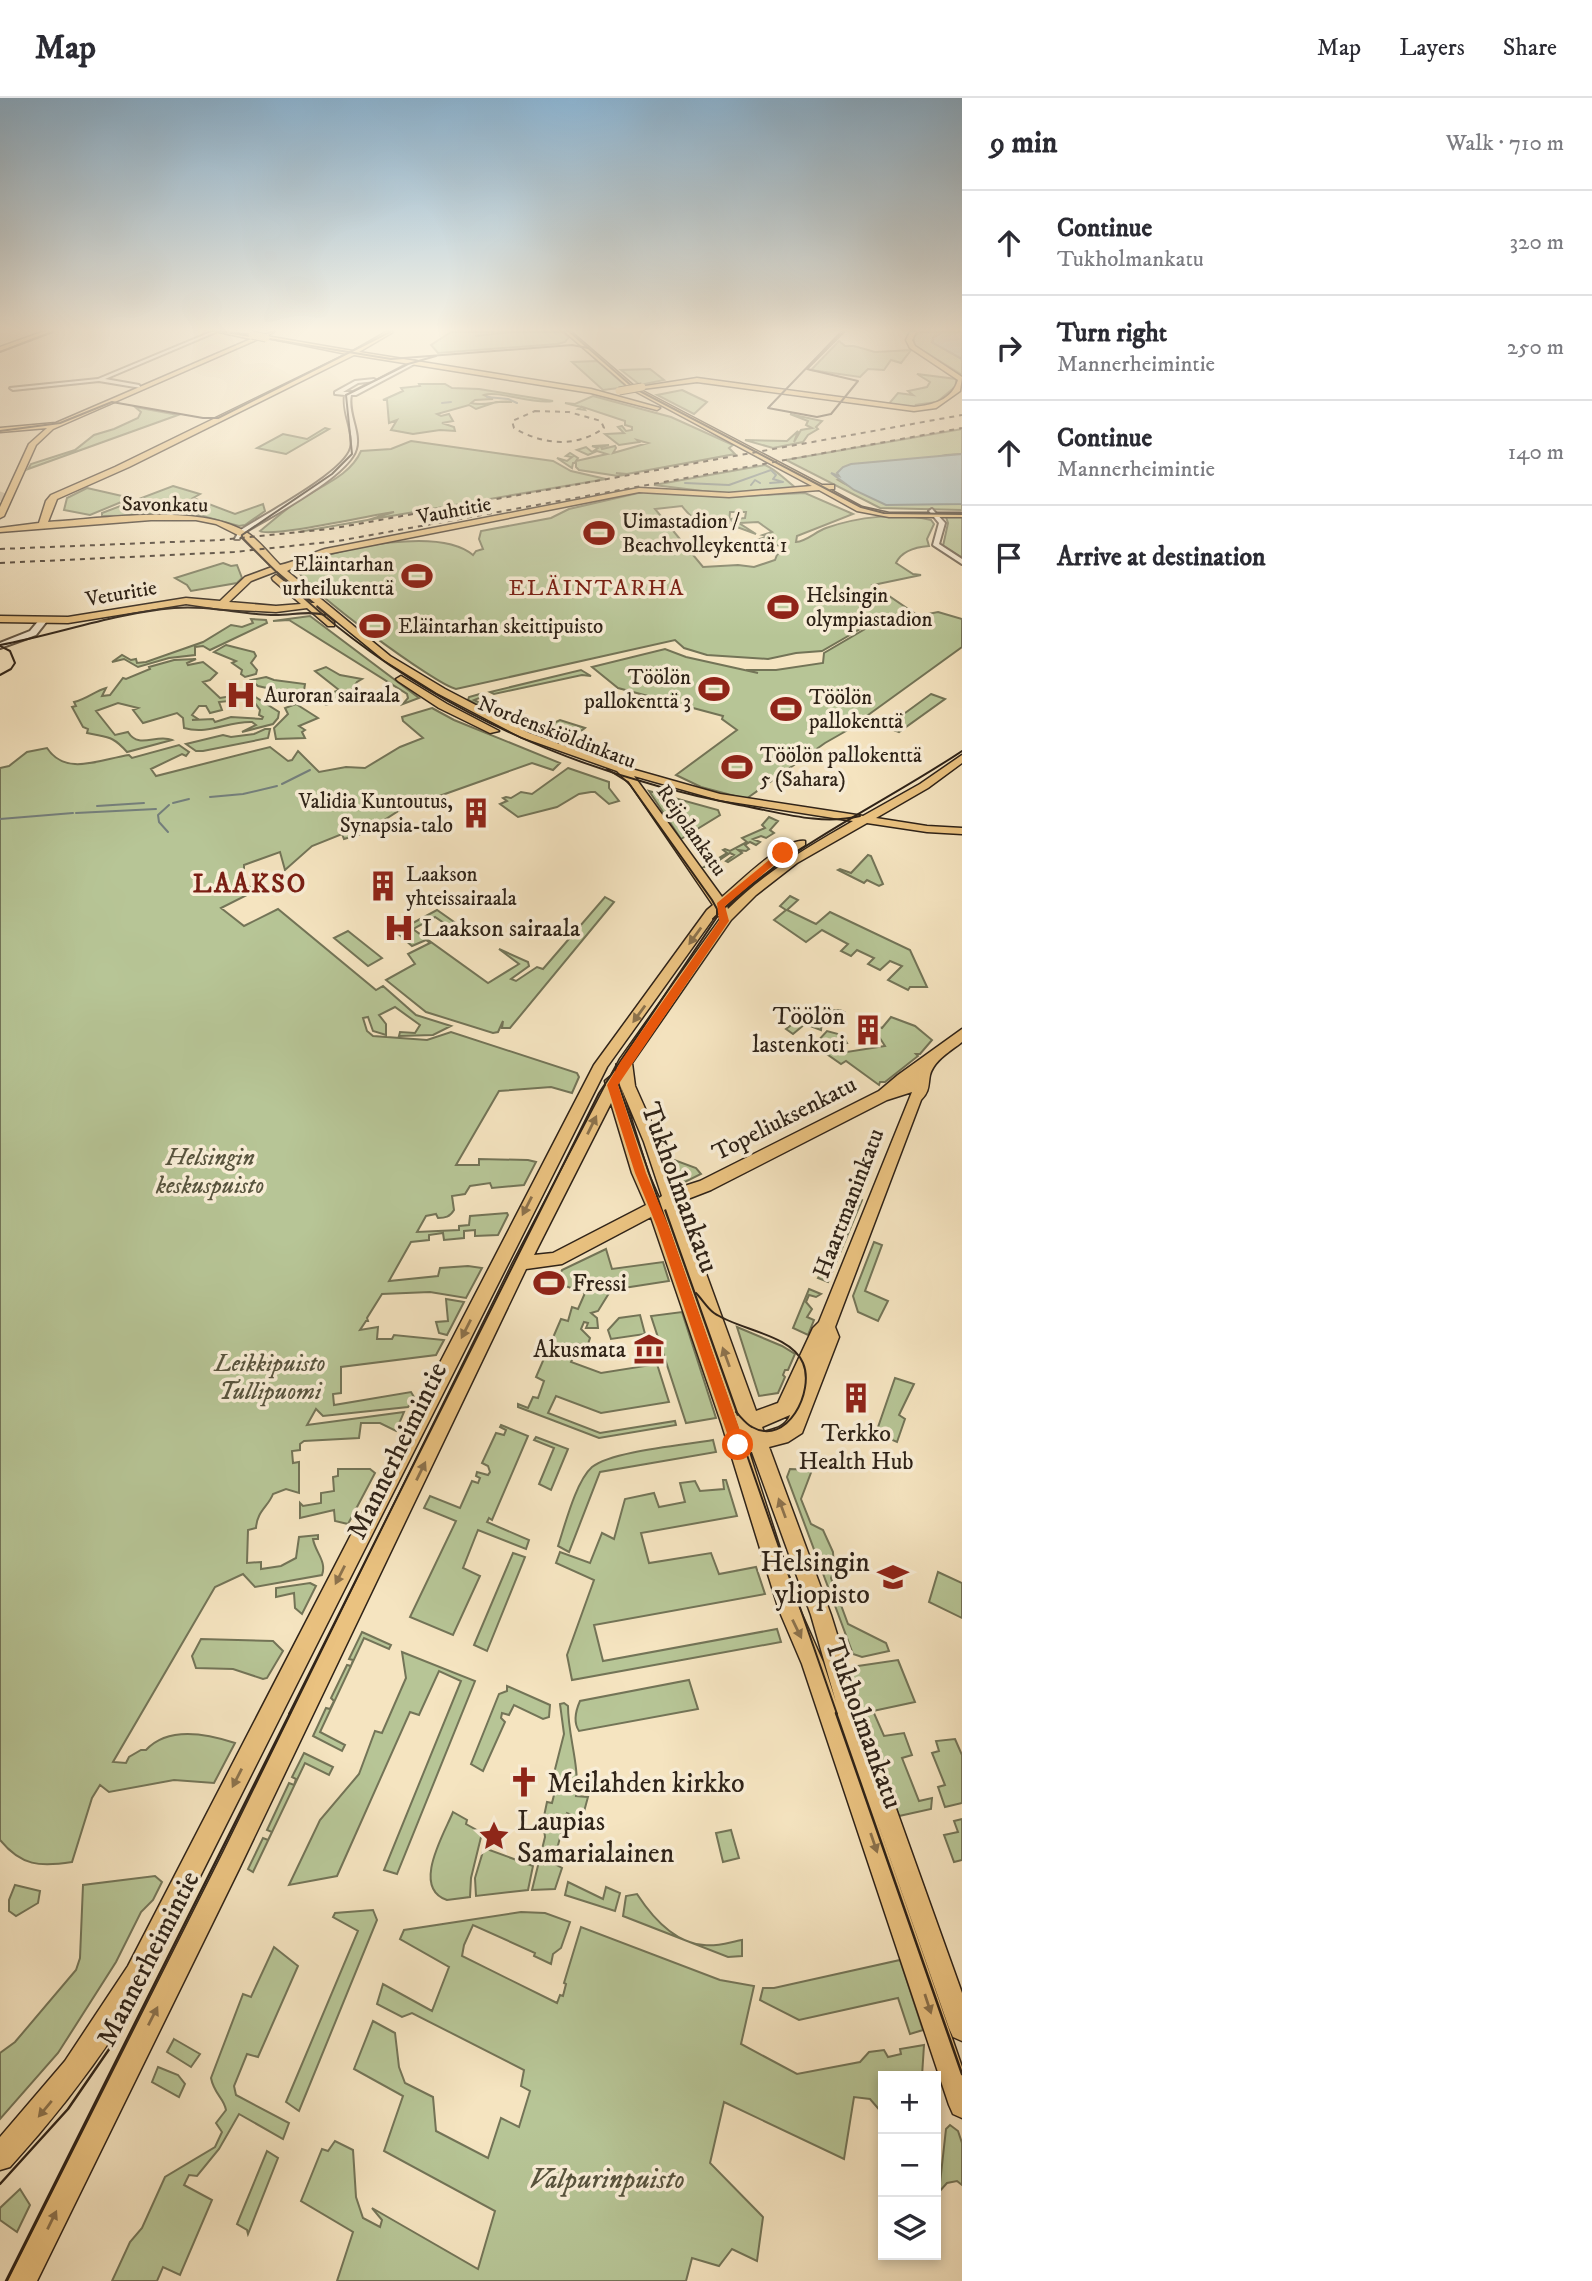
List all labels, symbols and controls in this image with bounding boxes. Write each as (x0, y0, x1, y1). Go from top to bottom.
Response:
text: Map (35, 28, 96, 69)
text: Map (1317, 33, 1361, 63)
text: Layers (1399, 33, 1465, 63)
text: Share (1503, 33, 1557, 63)
text: 9 min (990, 125, 1057, 162)
text: Walk · 710 m (1446, 129, 1564, 158)
text: Continue (1057, 212, 1152, 245)
icon: ahead (990, 224, 1028, 262)
text: 320 m (1510, 228, 1564, 257)
text: Tukholmankatu (1057, 245, 1204, 274)
text: Turn right (1057, 317, 1167, 350)
icon: right (990, 329, 1028, 367)
text: 250 m (1507, 333, 1564, 362)
text: Mannerheimintie (1057, 350, 1215, 379)
text: Continue (1057, 422, 1152, 455)
icon: ahead (990, 434, 1028, 472)
text: 140 m (1508, 438, 1564, 467)
text: Mannerheimintie (1057, 455, 1215, 484)
street label: Savonkatu (122, 491, 208, 519)
street label: Vauhtitie (414, 491, 494, 531)
place label: Uimastadion / Beachvolleykenttä 1 (622, 509, 787, 559)
sports icon: Uimastadion / Beachvolleykenttä 1 (582, 516, 616, 550)
icon: arrive (990, 539, 1028, 577)
text: Arrive at destination (1057, 541, 1266, 574)
place label: Eläintarhan urheilukenttä (283, 552, 394, 602)
sports icon: Eläintarhan urheilukenttä (400, 559, 434, 593)
district label: ELÄINTARHA (509, 574, 685, 603)
street label: Veturitie (83, 575, 159, 613)
place label: Helsingin olympiastadion (806, 583, 933, 633)
sports icon: Helsingin olympiastadion (766, 590, 800, 624)
sports icon: Eläintarhan skeittipuisto (358, 609, 392, 643)
place label: Eläintarhan skeittipuisto (398, 614, 603, 640)
place label: Töölön pallokenttä 3 (583, 665, 691, 715)
sports icon: Töölön pallokenttä 3 (697, 672, 731, 706)
hospital icon: Auroran sairaala (224, 678, 258, 712)
place label: Auroran sairaala (264, 683, 400, 709)
place label: Töölön pallokenttä (808, 685, 903, 735)
street label: Nordenskiöldinkatu (474, 691, 639, 775)
sports icon: Töölön pallokenttä (769, 692, 803, 726)
place label: Töölön pallokenttä 5 (Sahara) (760, 743, 922, 793)
sports icon: Töölön pallokenttä 5 (Sahara) (720, 750, 754, 784)
street label: Reijolankatu (650, 780, 732, 881)
place label: Validia Kuntoutus, Synapsia-talo (298, 789, 453, 839)
building icon: Validia Kuntoutus, Synapsia-talo (459, 796, 493, 830)
route end (767, 837, 798, 868)
place label: Laakson yhteissairaala (406, 862, 517, 912)
district label: LAAKSO (193, 868, 307, 901)
building icon: Laakson yhteissairaala (366, 869, 400, 903)
hospital icon: Laakson sairaala (382, 911, 416, 945)
place label: Laakson sairaala (422, 914, 581, 944)
one-way arrow (688, 927, 702, 945)
place label: Töölön lastenkoti (752, 1002, 845, 1060)
one-way arrow (632, 1005, 646, 1023)
building icon: Töölön lastenkoti (851, 1013, 885, 1047)
street label: Topeliuksenkatu (707, 1070, 862, 1168)
street label: Tukholmankatu (633, 1097, 727, 1278)
one-way arrow (587, 1115, 598, 1135)
street label: Haartmaninkatu (807, 1124, 891, 1283)
park label: Helsingin keskuspuisto (155, 1143, 264, 1201)
one-way arrow (522, 1196, 533, 1216)
sports icon: Fressi (532, 1266, 566, 1300)
place label: Fressi (572, 1269, 627, 1299)
one-way arrow (460, 1319, 472, 1339)
museum icon: Akusmata (632, 1332, 666, 1366)
place label: Akusmata (533, 1335, 627, 1365)
one-way arrow (721, 1346, 732, 1367)
park label: Leikkipuisto Tullipuomi (212, 1349, 326, 1407)
street label: Mannerheimintie (339, 1356, 455, 1545)
building icon: Terkko Health Hub (839, 1381, 873, 1415)
place label: Terkko Health Hub (798, 1419, 914, 1477)
route start (722, 1429, 753, 1460)
one-way arrow (416, 1461, 427, 1481)
one-way arrow (776, 1498, 787, 1519)
place label: Helsingin yliopisto (760, 1545, 870, 1612)
school or university icon: Helsingin yliopisto (876, 1560, 910, 1594)
one-way arrow (334, 1565, 346, 1585)
one-way arrow (792, 1619, 803, 1639)
street label: Tukholmankatu (817, 1633, 911, 1814)
church icon: Meilahden kirkko (507, 1765, 541, 1799)
place label: Meilahden kirkko (547, 1766, 745, 1801)
one-way arrow (232, 1768, 243, 1788)
place label: Laupias Samarialainen (517, 1804, 675, 1871)
place icon: Laupias Samarialainen (477, 1819, 511, 1853)
one-way arrow (869, 1833, 880, 1854)
street label: Mannerheimintie (89, 1865, 208, 2052)
one-way arrow (924, 1994, 934, 2015)
one-way arrow (147, 2006, 159, 2026)
map controls (878, 2071, 941, 2260)
button: + (878, 2071, 941, 2134)
one-way arrow (37, 2100, 52, 2118)
button: − (878, 2134, 941, 2197)
park label: Valpurinpuisto (529, 2162, 685, 2197)
button: layers (878, 2197, 941, 2260)
one-way arrow (46, 2210, 57, 2230)

